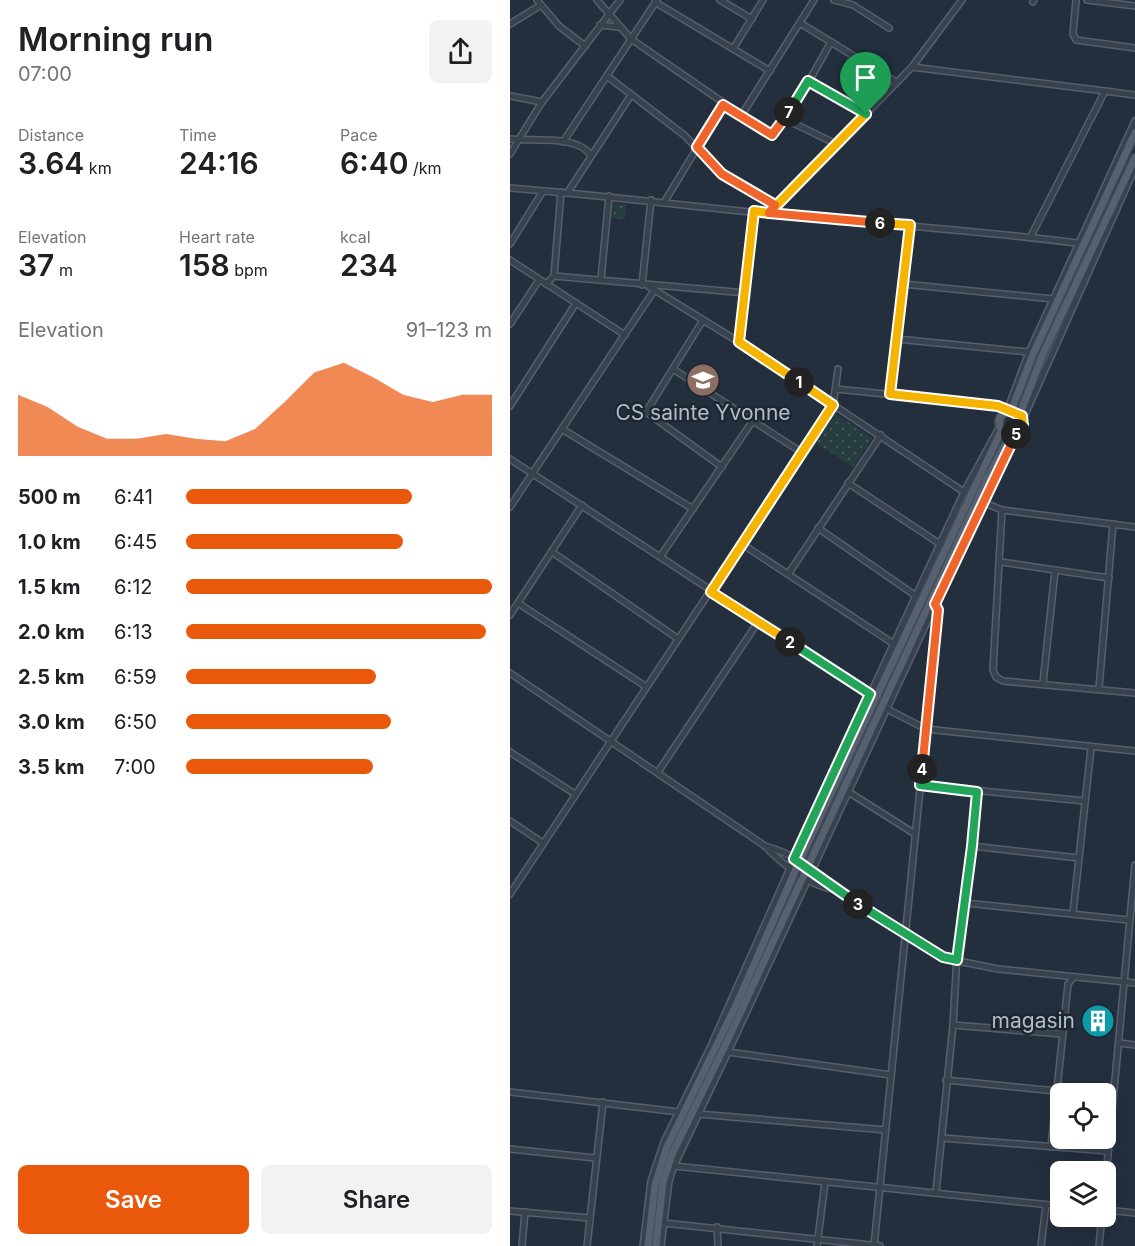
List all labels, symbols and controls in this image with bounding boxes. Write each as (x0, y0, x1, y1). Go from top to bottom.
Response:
text: Morning run (18, 19, 213, 59)
button: share (429, 20, 492, 83)
pin (840, 52, 891, 114)
icon: arrive (849, 61, 882, 94)
text: 07:00 (18, 62, 72, 86)
pin: 7 (774, 97, 804, 127)
text: 7 (784, 102, 794, 122)
text: Distance (18, 125, 84, 145)
text: Time (179, 125, 217, 145)
text: Pace (340, 125, 378, 145)
text: 3.64 (18, 145, 84, 181)
text: 24:16 (179, 145, 259, 181)
text: 6:40 (340, 145, 409, 181)
text: km (84, 158, 112, 178)
text: /km (409, 158, 442, 178)
pin: 6 (865, 208, 895, 238)
text: 6 (875, 213, 885, 233)
text: Elevation (18, 227, 87, 247)
text: Heart rate (179, 227, 255, 247)
text: kcal (340, 227, 371, 247)
text: 37 (18, 247, 54, 283)
text: 158 (179, 247, 230, 283)
text: 234 (340, 247, 398, 283)
text: m (54, 260, 73, 280)
text: bpm (230, 260, 268, 280)
text: Elevation (18, 318, 104, 342)
text: 91–123 m (406, 318, 492, 342)
school or university icon: CS sainte Yvonne (685, 362, 721, 398)
pin: 1 (784, 367, 814, 397)
text: 1 (796, 372, 802, 392)
place label: CS sainte Yvonne (615, 400, 791, 425)
pin: 5 (1001, 419, 1031, 449)
text: 5 (1011, 424, 1021, 444)
text: 500 m (18, 485, 81, 509)
text: 6:41 (114, 485, 153, 509)
text: 1.0 km (18, 530, 81, 554)
text: 6:45 (114, 530, 157, 554)
text: 1.5 km (18, 575, 81, 599)
text: 6:12 (114, 575, 153, 599)
text: 2.0 km (18, 620, 85, 644)
text: 6:13 (114, 620, 153, 644)
pin: 2 (775, 627, 805, 657)
text: 2 (785, 632, 795, 652)
text: 2.5 km (18, 665, 85, 689)
text: 6:59 (114, 665, 157, 689)
text: 3.0 km (18, 710, 85, 734)
text: 6:50 (114, 710, 157, 734)
pin: 4 (907, 754, 937, 784)
text: 3.5 km (18, 755, 84, 779)
text: 7:00 (114, 755, 156, 779)
text: 4 (917, 759, 927, 779)
pin: 3 (843, 889, 873, 919)
text: 3 (853, 894, 863, 914)
building icon: magasin (1080, 1003, 1116, 1039)
place label: magasin (992, 1008, 1075, 1033)
map controls (1050, 1083, 1116, 1227)
button: locate (1050, 1083, 1116, 1149)
button: layers (1050, 1161, 1116, 1227)
button: Save (18, 1165, 249, 1234)
button: Share (261, 1165, 492, 1234)

